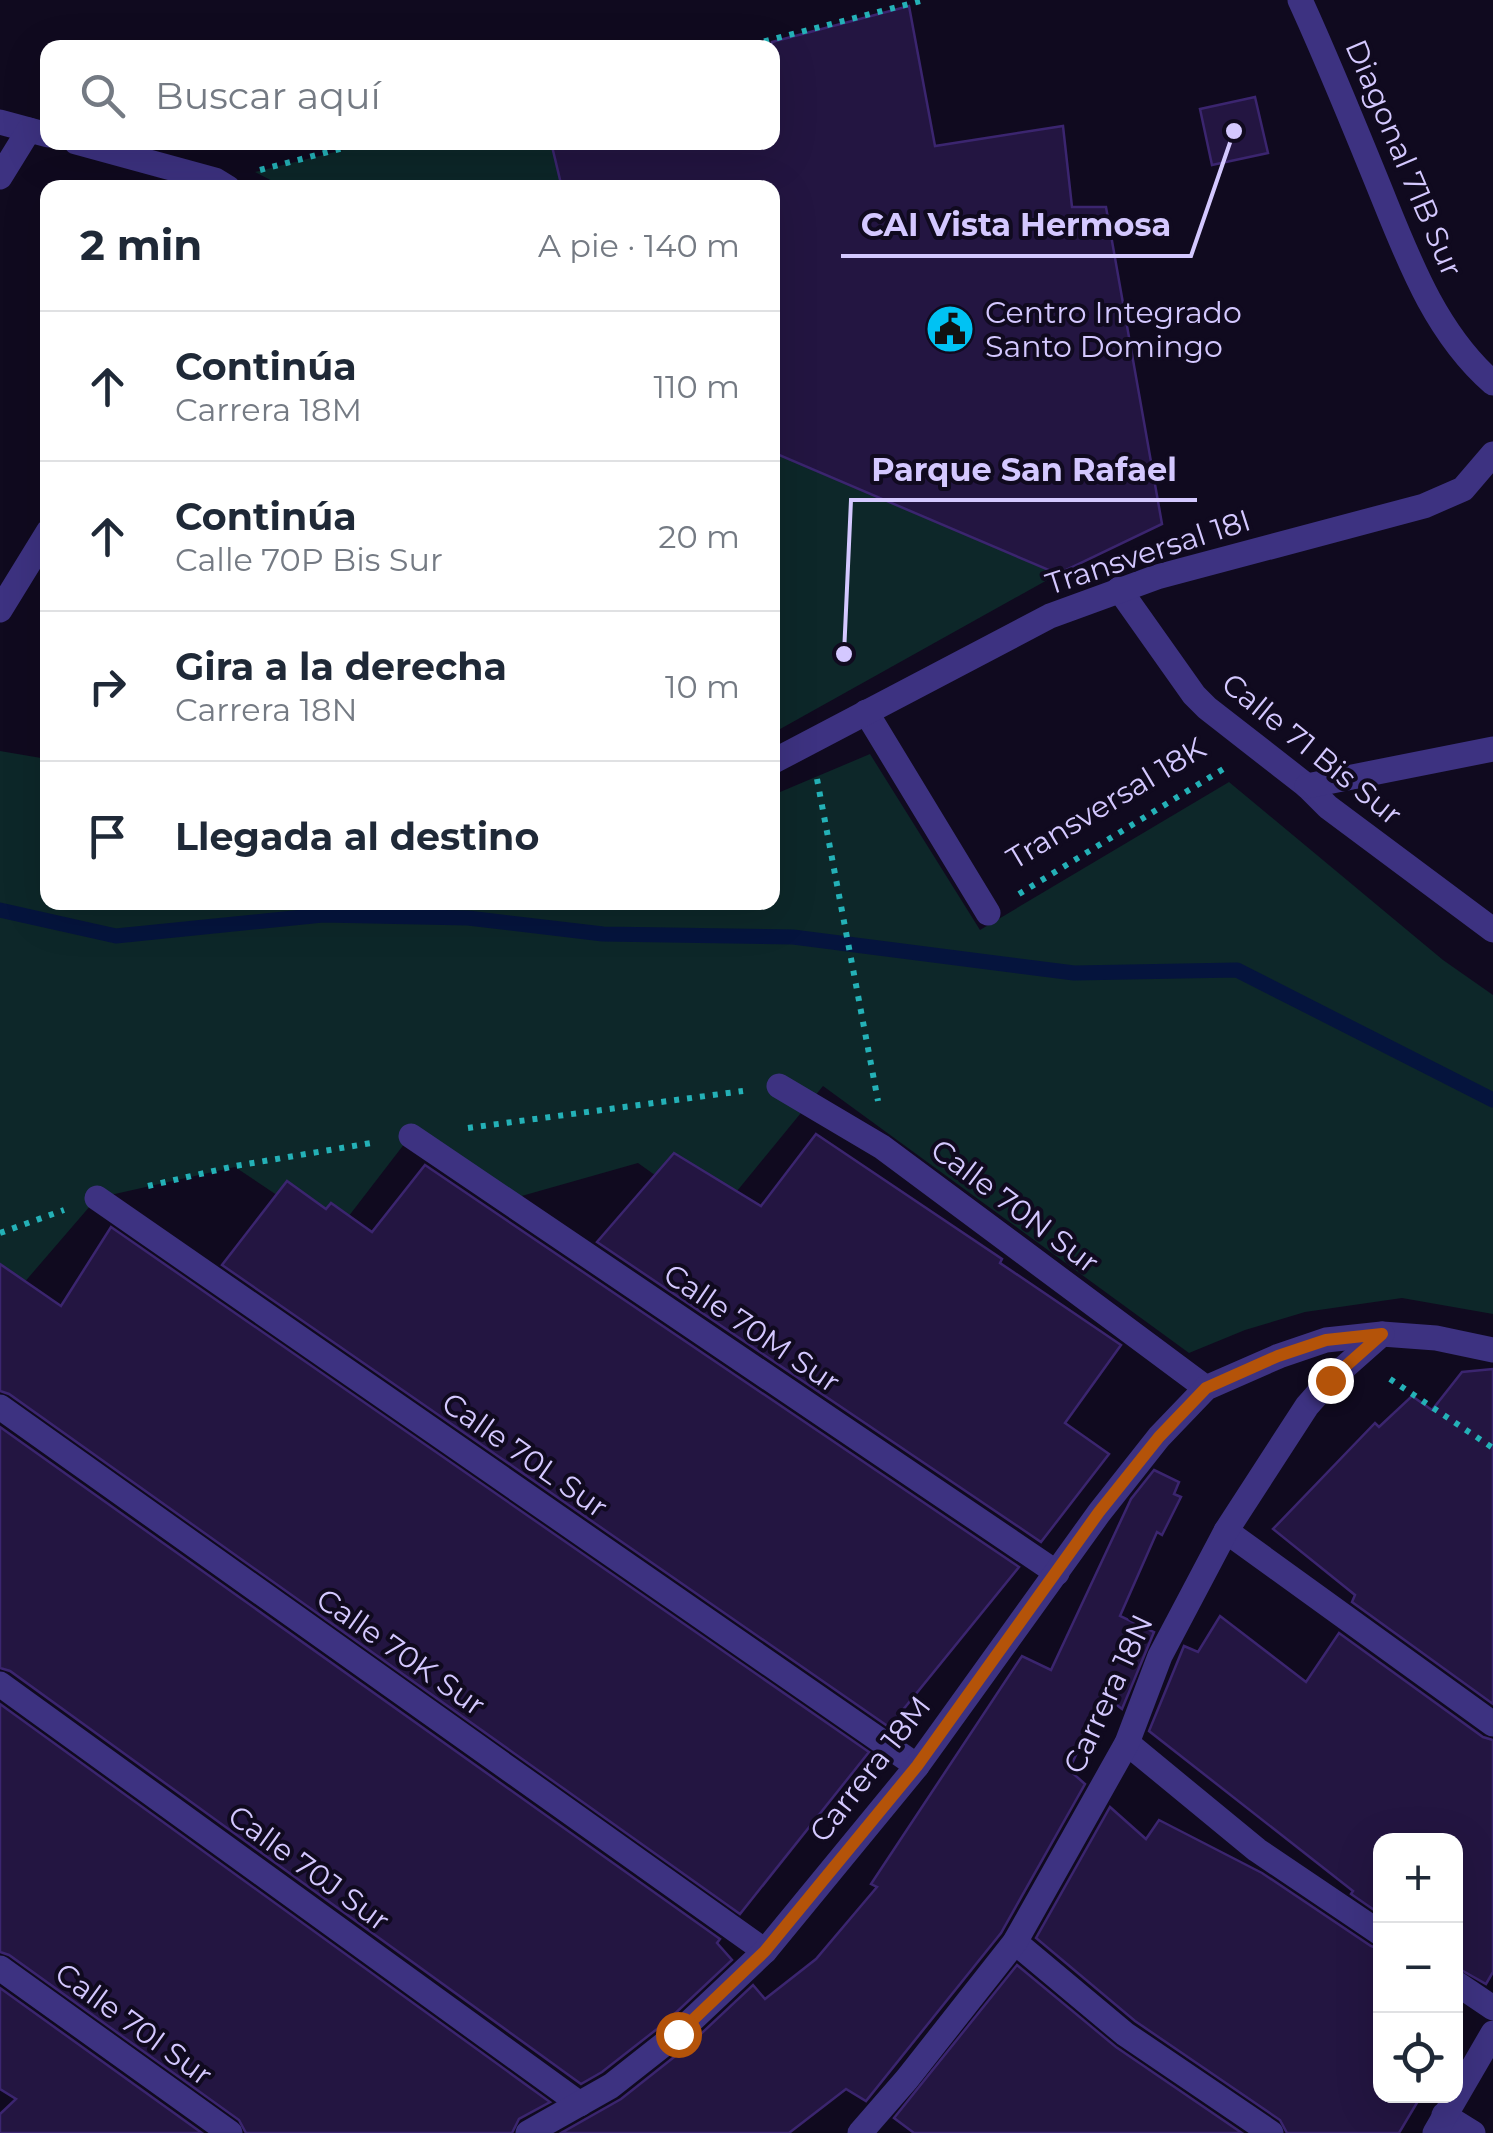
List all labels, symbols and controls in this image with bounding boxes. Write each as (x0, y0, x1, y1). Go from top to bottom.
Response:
street label: Diagonal 71B Sur (1337, 34, 1471, 282)
search box (40, 40, 780, 150)
icon: search (75, 68, 130, 123)
text: Buscar aquí (155, 72, 381, 119)
callout: CAI Vista Hermosa (841, 194, 1191, 256)
text: CAI Vista Hermosa (861, 205, 1171, 244)
text: 2 min (80, 219, 202, 271)
text: A pie · 140 m (538, 226, 740, 265)
place label: Centro Integrado Santo Domingo (985, 294, 1242, 365)
public building icon: Centro Integrado Santo Domingo (924, 303, 976, 355)
text: Continúa (175, 343, 357, 390)
icon: ahead (80, 359, 135, 414)
text: 110 m (653, 367, 740, 406)
text: Carrera 18M (175, 390, 362, 429)
callout: Parque San Rafael (851, 438, 1197, 500)
text: Parque San Rafael (871, 450, 1177, 489)
text: Continúa (175, 493, 357, 540)
street label: Transversal 18I (1041, 501, 1255, 603)
icon: ahead (80, 509, 135, 564)
text: 20 m (658, 517, 740, 556)
text: Calle 70P Bis Sur (175, 540, 443, 579)
text: Gira a la derecha (175, 643, 507, 690)
icon: right (80, 659, 135, 714)
street label: Calle 71 Bis Sur (1214, 665, 1410, 833)
text: 10 m (665, 667, 740, 706)
text: Carrera 18N (175, 690, 357, 729)
street label: Transversal 18K (1000, 729, 1213, 877)
icon: arrive (80, 809, 135, 864)
text: Llegada al destino (175, 813, 539, 860)
street label: Calle 70N Sur (924, 1131, 1106, 1281)
street label: Calle 70M Sur (657, 1255, 847, 1401)
route end (1308, 1358, 1354, 1404)
street label: Calle 70L Sur (435, 1384, 615, 1526)
street label: Calle 70K Sur (309, 1580, 493, 1724)
street label: Carrera 18N (1055, 1609, 1161, 1779)
street label: Carrera 18M (801, 1689, 939, 1849)
street label: Calle 70J Sur (221, 1797, 397, 1939)
map controls (1373, 1833, 1463, 2103)
button: + (1373, 1833, 1463, 1923)
button: − (1373, 1923, 1463, 2013)
street label: Calle 70I Sur (48, 1955, 220, 2093)
route start (656, 2012, 702, 2058)
button: locate (1373, 2013, 1463, 2103)

